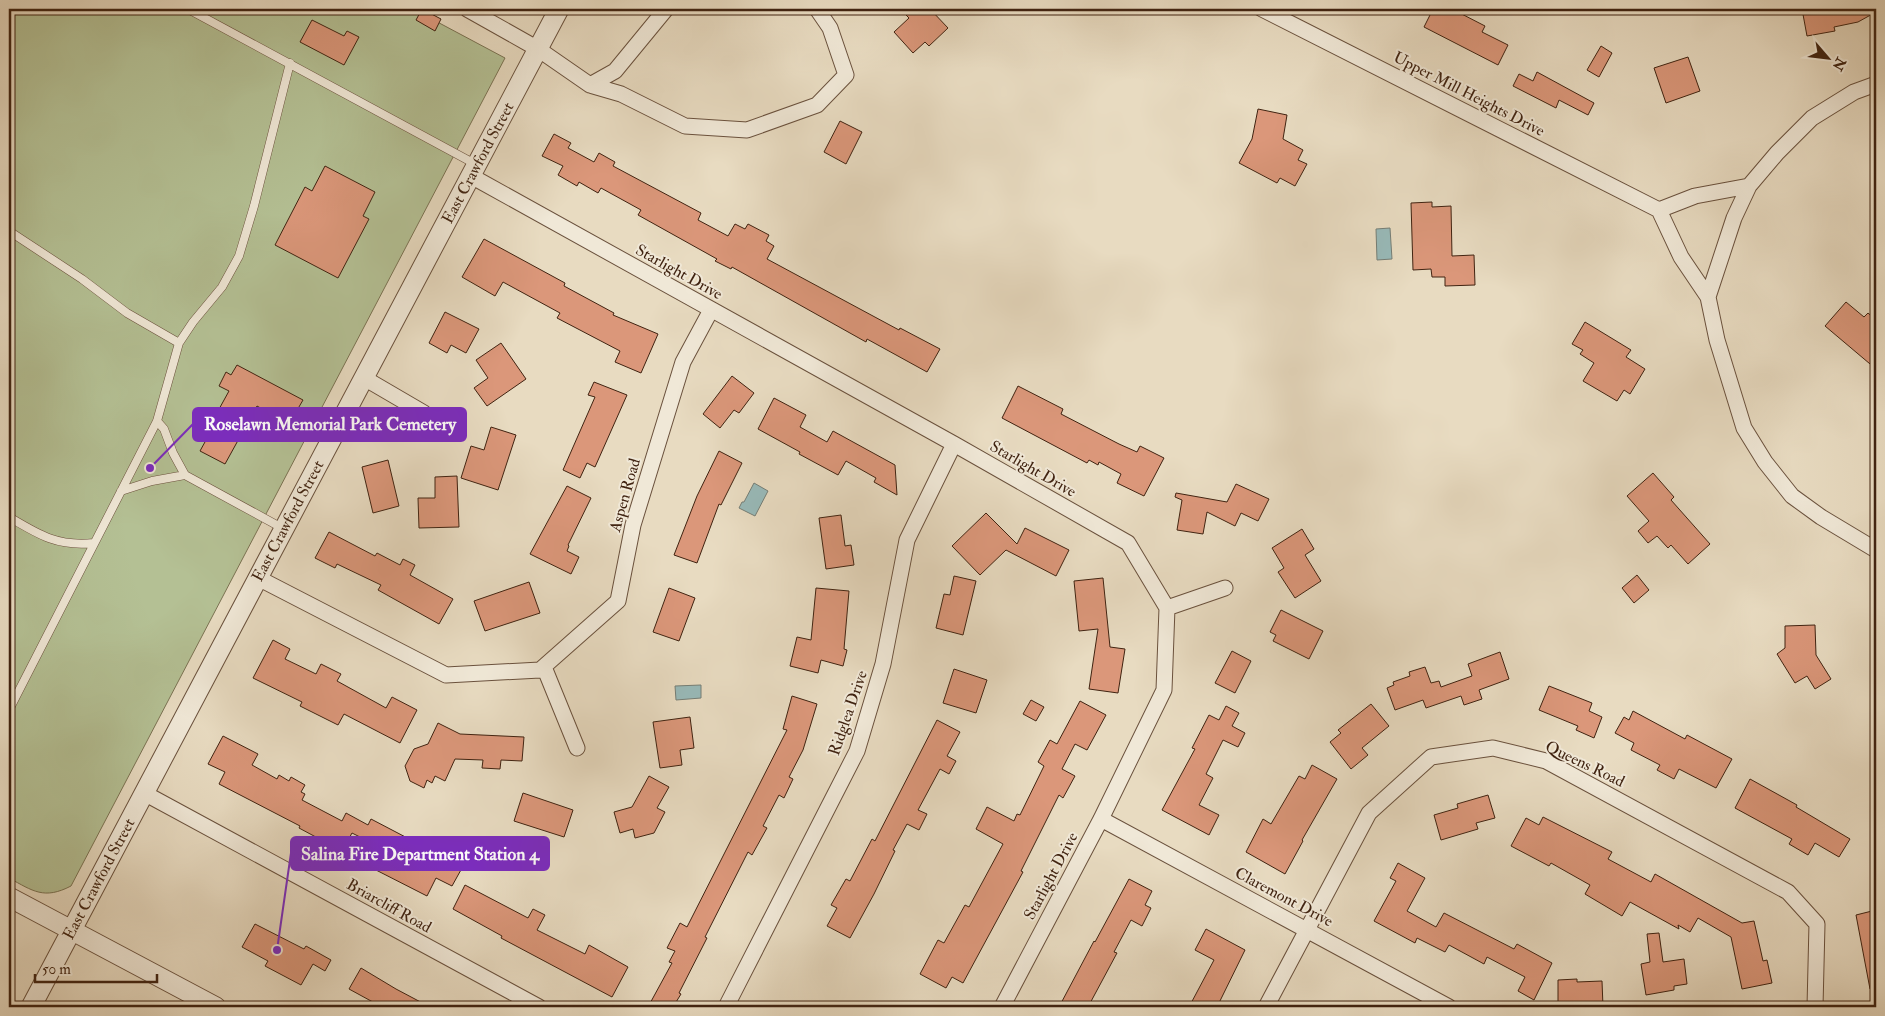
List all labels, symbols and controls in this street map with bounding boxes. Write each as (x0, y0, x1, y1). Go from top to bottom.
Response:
north arrow (1802, 32, 1852, 82)
street label: Upper Mill Heights Drive (1389, 47, 1548, 142)
text: N (1828, 53, 1850, 74)
street label: East Crawford Street (438, 99, 518, 227)
street label: Starlight Drive (632, 240, 726, 304)
callout: Roselawn Memorial Park Cemetery (193, 408, 466, 441)
text: Roselawn Memorial Park Cemetery (204, 413, 457, 436)
street label: Starlight Drive (986, 436, 1080, 502)
street label: Aspen Road (605, 456, 646, 535)
street label: East Crawford Street (248, 457, 328, 585)
street label: Ridglea Drive (824, 668, 872, 758)
street label: Queens Road (1542, 736, 1628, 792)
street label: East Crawford Street (59, 815, 139, 943)
street label: Starlight Drive (1020, 829, 1083, 923)
callout: Salina Fire Department Station 4 (291, 837, 549, 870)
text: Salina Fire Department Station 4 (301, 843, 540, 866)
street label: Claremont Drive (1231, 863, 1337, 931)
street label: Briarcliff Road (343, 875, 435, 938)
scale bar (35, 951, 158, 983)
text: 50 m (42, 960, 71, 979)

